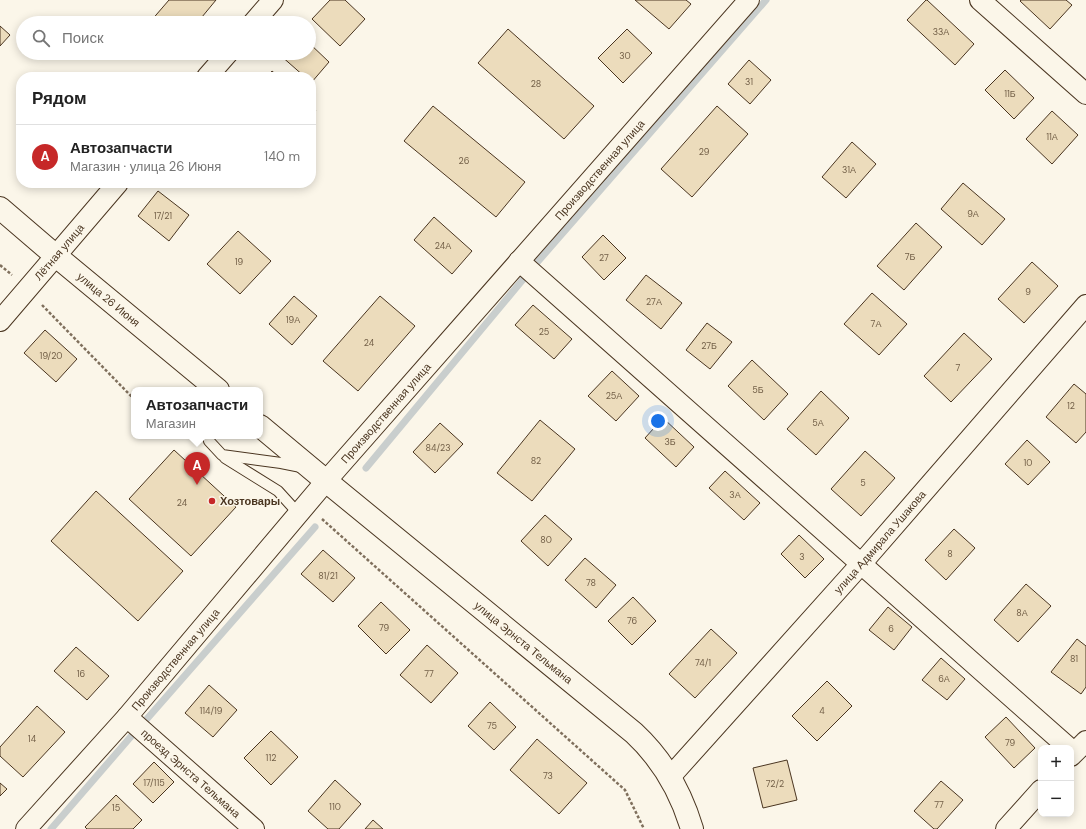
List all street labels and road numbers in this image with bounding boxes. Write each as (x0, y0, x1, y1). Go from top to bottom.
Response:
street label: Производственная улица (552, 116, 648, 223)
street label: Лётная улица (31, 220, 88, 283)
street label: улица 26 Июня (74, 269, 143, 330)
street label: Производственная улица (338, 359, 434, 466)
street label: улица Адмирала Ушакова (831, 487, 929, 597)
street label: улица Эрнста Тельмана (471, 598, 576, 687)
street label: Производственная улица (128, 605, 223, 713)
street label: проезд Эрнста Тельмана (138, 726, 244, 821)

